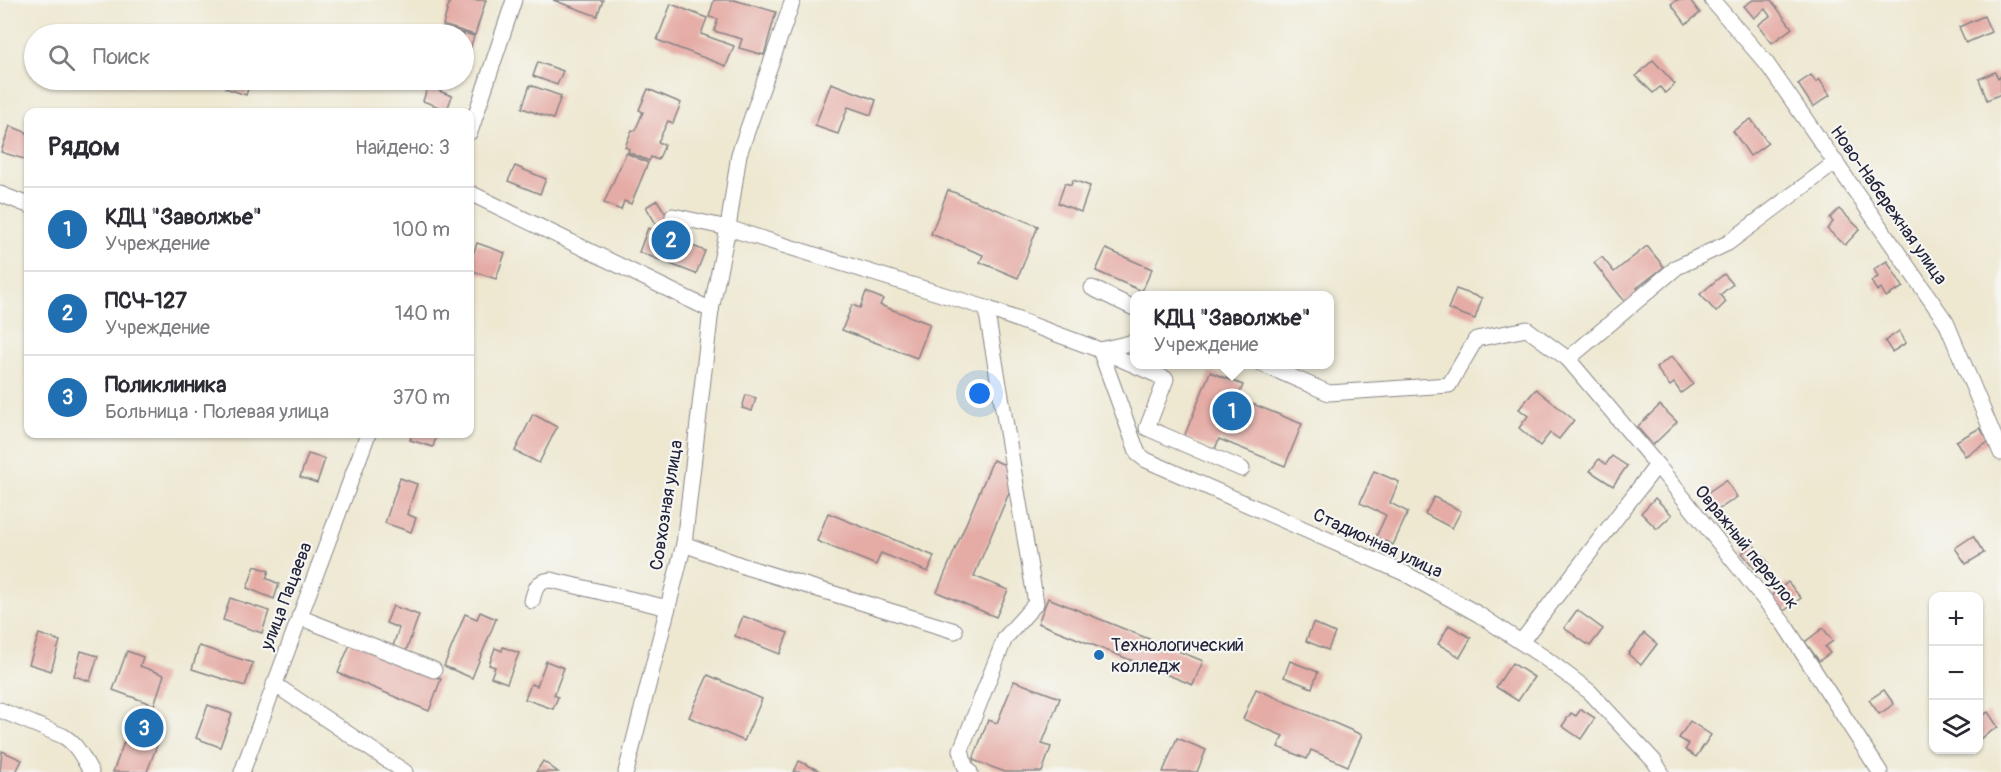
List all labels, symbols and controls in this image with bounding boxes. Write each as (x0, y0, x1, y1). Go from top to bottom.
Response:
search box (24, 24, 474, 90)
icon: search (45, 41, 78, 74)
text: Поиск (93, 43, 150, 71)
street label: Ново-Набережная улица (1825, 121, 1952, 289)
text: Рядом (48, 131, 120, 163)
text: Найдено: 3 (355, 135, 450, 160)
text: КДЦ "Заволжье" (105, 203, 262, 231)
text: 1 (64, 217, 71, 242)
text: 100 m (393, 217, 450, 242)
pin: 2 (652, 218, 690, 262)
text: Учреждение (105, 231, 210, 256)
text: ПСЧ-127 (105, 287, 187, 315)
popup (1130, 291, 1334, 369)
text: 2 (62, 301, 73, 326)
text: 140 m (395, 301, 450, 326)
text: КДЦ "Заволжье" (1154, 304, 1310, 332)
text: Учреждение (105, 315, 210, 340)
text: Учреждение (1154, 332, 1258, 357)
text: Поликлиника (105, 371, 226, 399)
your location (965, 379, 994, 408)
text: 3 (62, 385, 73, 410)
text: 370 m (393, 385, 450, 410)
pin: 1 (1212, 388, 1252, 434)
text: Больница · Полевая улица (105, 399, 329, 424)
street label: Совхозная улица (645, 438, 688, 572)
street label: Овражный переулок (1689, 481, 1804, 614)
street label: Стадионная улица (1309, 503, 1446, 584)
street label: улица Пацаева (255, 539, 318, 654)
map controls (1929, 592, 1983, 754)
button: + (1929, 592, 1983, 646)
place label: Технологический колледж (1111, 634, 1244, 678)
button: − (1929, 646, 1983, 700)
marker: Технологический колледж (1092, 648, 1106, 662)
button: layers (1929, 700, 1983, 754)
pin: 3 (124, 706, 164, 750)

